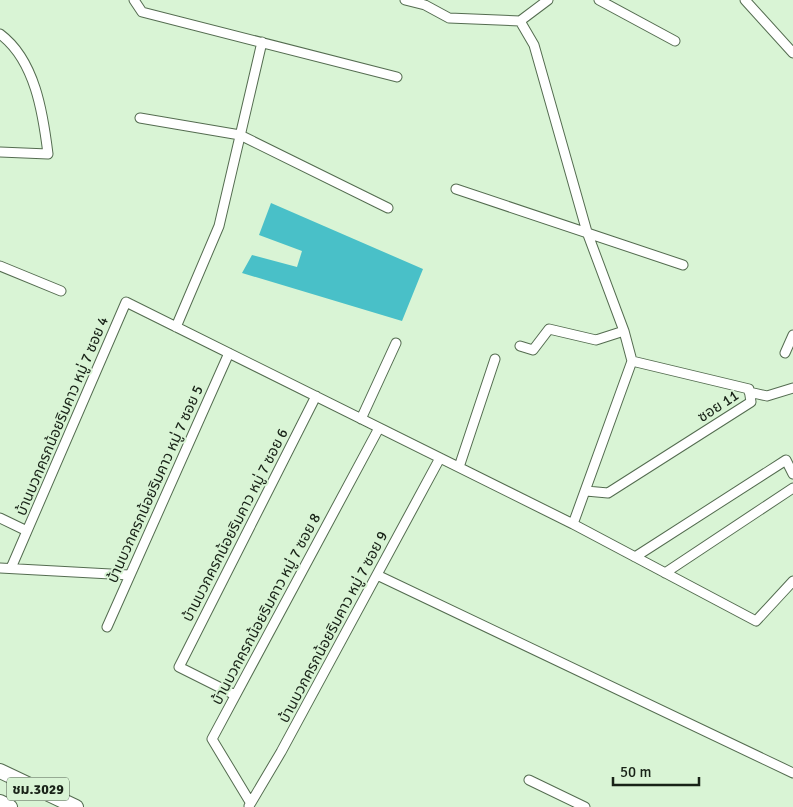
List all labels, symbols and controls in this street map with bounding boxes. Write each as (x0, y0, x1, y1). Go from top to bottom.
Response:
street label: บ้านบวกครกน้อยริมคาว หมู่ 7 ซอย 4 (12, 314, 112, 518)
street label: บ้านบวกครกน้อยริมคาว หมู่ 7 ซอย 5 (103, 382, 207, 586)
street label: ซอย 11 (694, 386, 742, 426)
street label: บ้านบวกครกน้อยริมคาว หมู่ 7 ซอย 6 (178, 425, 292, 625)
street label: บ้านบวกครกน้อยริมคาว หมู่ 7 ซอย 8 (208, 510, 324, 708)
street label: บ้านบวกครกน้อยริมคาว หมู่ 7 ซอย 9 (275, 528, 391, 726)
scale bar (613, 754, 699, 786)
text: 50 m (620, 763, 651, 781)
road number: ชม.3029 (7, 778, 69, 801)

